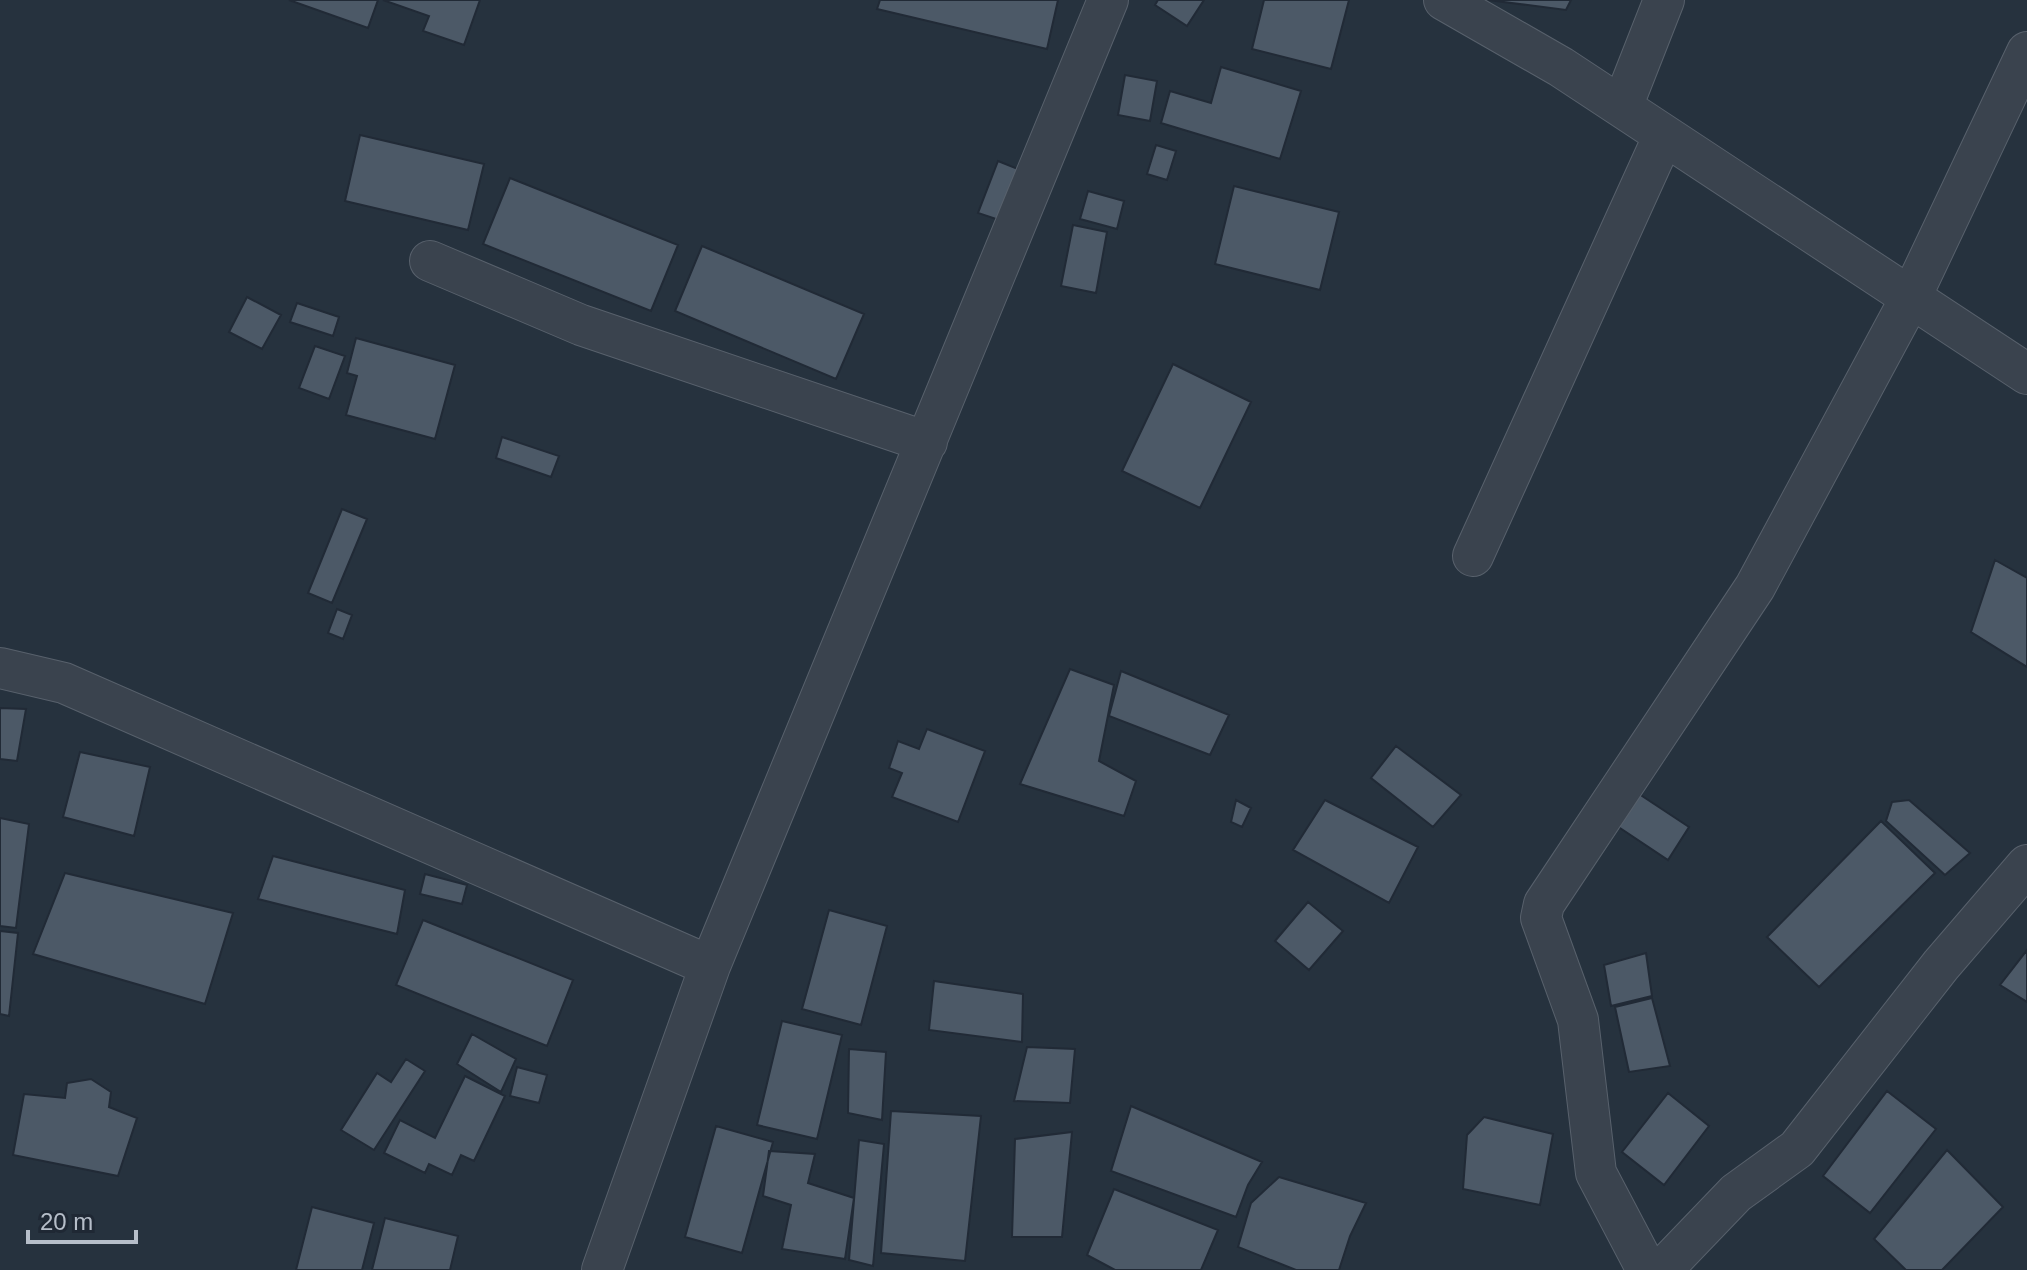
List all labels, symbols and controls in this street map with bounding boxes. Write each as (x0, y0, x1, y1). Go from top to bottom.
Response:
scale bar (28, 1194, 136, 1244)
text: 20 m (40, 1208, 93, 1235)

